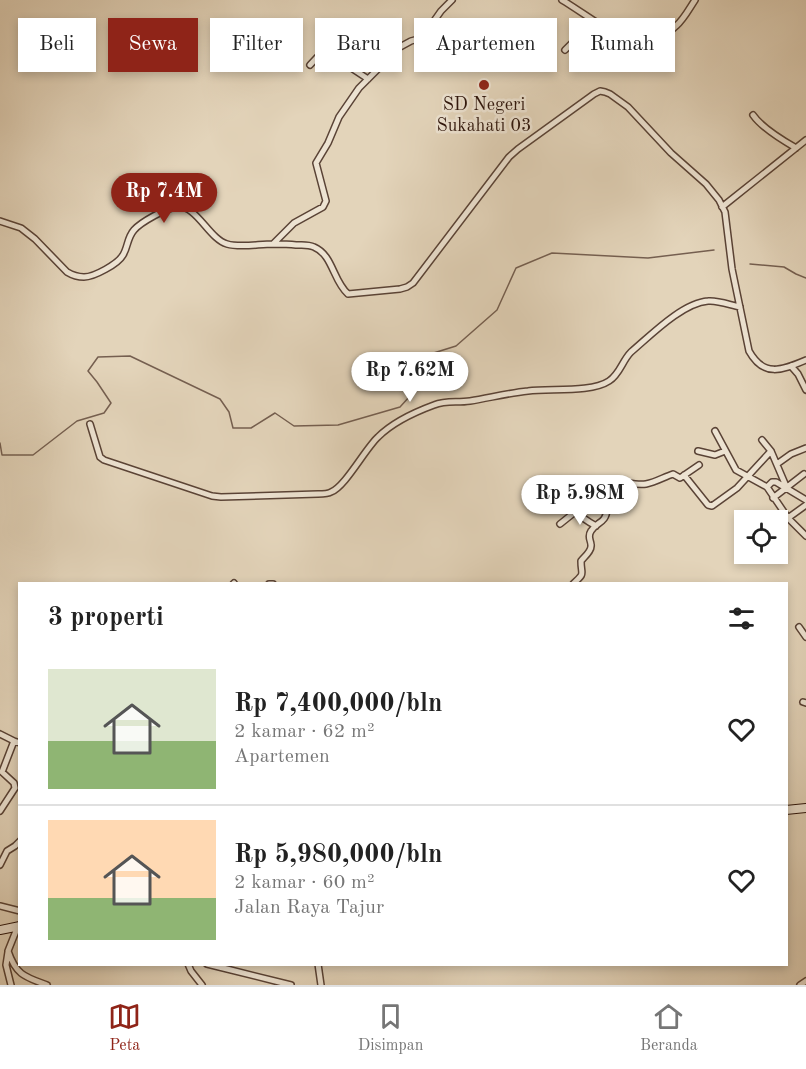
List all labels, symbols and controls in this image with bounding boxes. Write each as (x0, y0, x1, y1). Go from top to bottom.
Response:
chip: Beli (18, 18, 96, 72)
chip: Sewa (108, 18, 198, 72)
chip: Filter (210, 18, 303, 72)
chip: Baru (315, 18, 402, 72)
chip: Apartemen (414, 18, 557, 72)
chip: Rumah (569, 18, 675, 72)
marker: SD Negeri Sukahati 03 (477, 78, 491, 92)
place label: SD Negeri Sukahati 03 (437, 96, 531, 135)
pin: Rp 7.4M (109, 173, 219, 224)
text: Rp 7.4M (125, 182, 203, 202)
pin: Rp 7.62M (348, 352, 472, 403)
text: Rp 7.62M (365, 361, 455, 381)
pin: Rp 5.98M (518, 475, 642, 526)
text: Rp 5.98M (535, 484, 625, 504)
map controls (734, 510, 788, 564)
button: locate (734, 510, 788, 564)
icon: filters (725, 602, 758, 635)
text: 3 properti (48, 605, 164, 631)
text: Rp 7,400,000/bln (234, 691, 442, 717)
icon: home (96, 693, 168, 765)
icon: heart (725, 713, 758, 746)
text: 2 kamar · 62 m² (234, 722, 375, 742)
text: Apartemen (234, 747, 330, 767)
text: Rp 5,980,000/bln (234, 842, 442, 868)
icon: home (96, 844, 168, 916)
icon: heart (725, 864, 758, 897)
text: 2 kamar · 60 m² (234, 873, 375, 893)
text: Jalan Raya Tajur (234, 898, 384, 918)
tab: Peta (108, 1000, 141, 1056)
tab: Disimpan (358, 1000, 423, 1056)
tab: Beranda (640, 1000, 698, 1056)

